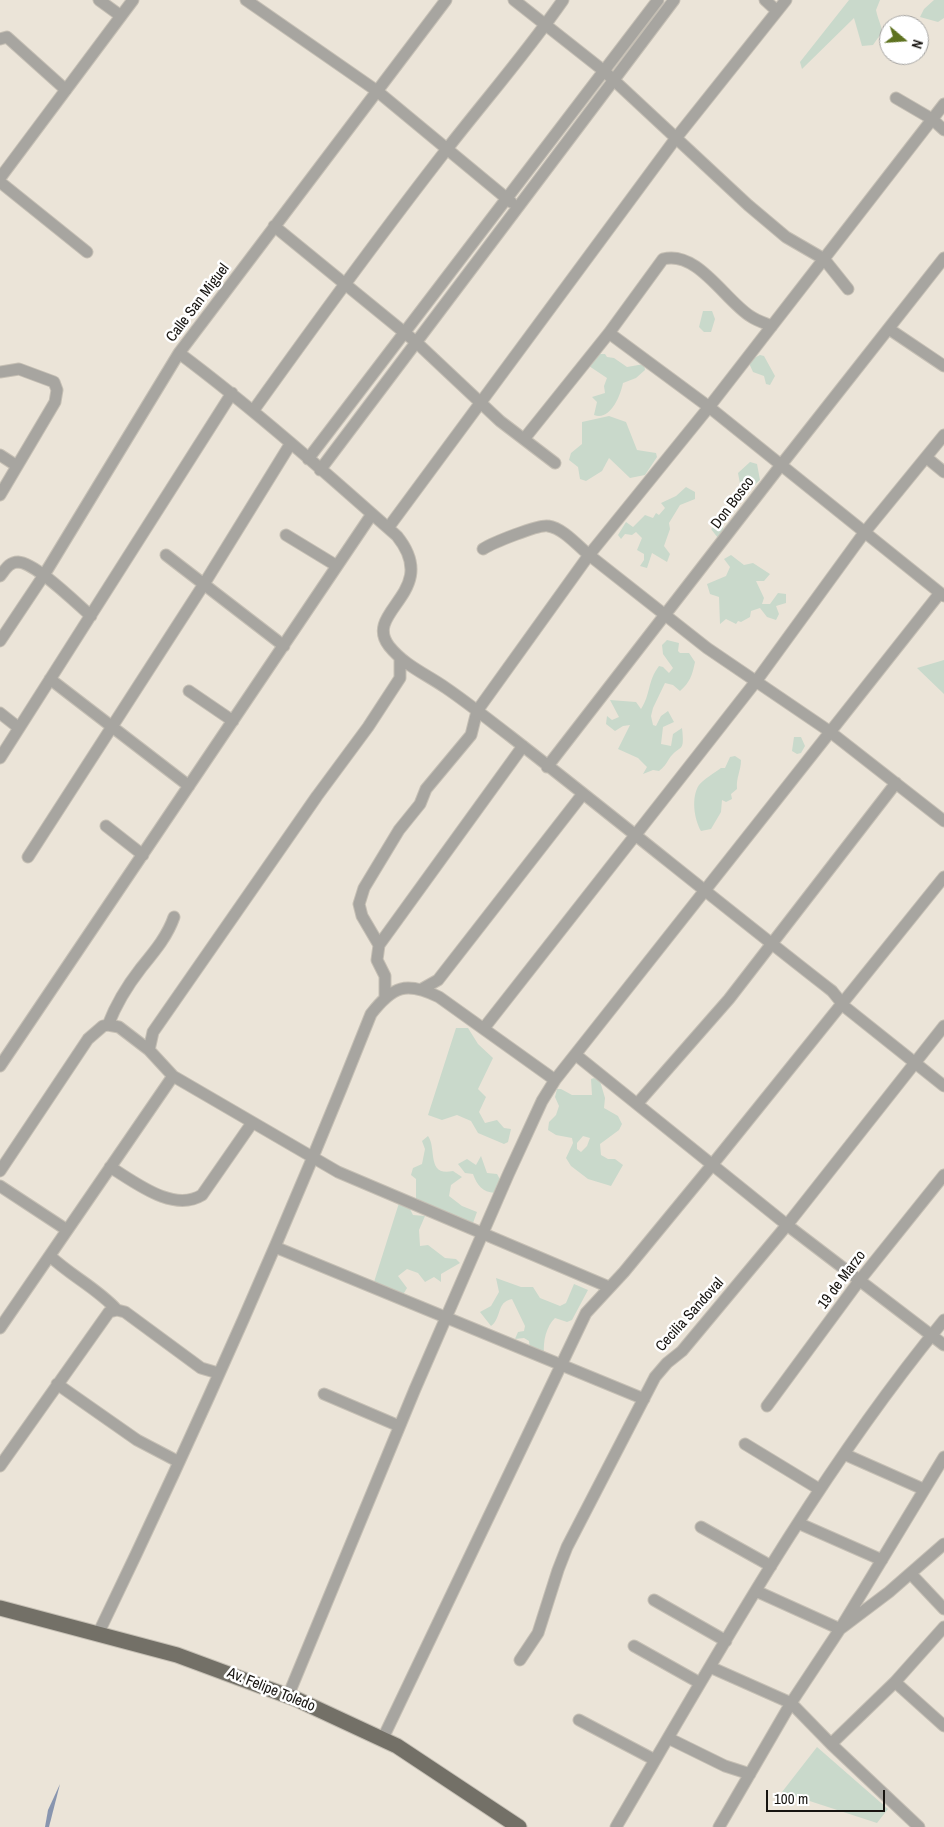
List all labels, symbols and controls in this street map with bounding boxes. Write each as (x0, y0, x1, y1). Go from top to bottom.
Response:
north arrow (879, 15, 929, 65)
text: N (907, 38, 927, 51)
street label: Calle San Miguel (163, 260, 233, 346)
street label: Don Bosco (708, 474, 758, 532)
street label: 19 de Marzo (814, 1247, 870, 1313)
street label: Cecilia Sandoval (652, 1274, 728, 1356)
street label: Av. Felipe Toledo (224, 1664, 318, 1716)
scale bar (769, 1780, 888, 1812)
text: 100 m (774, 1788, 808, 1809)

